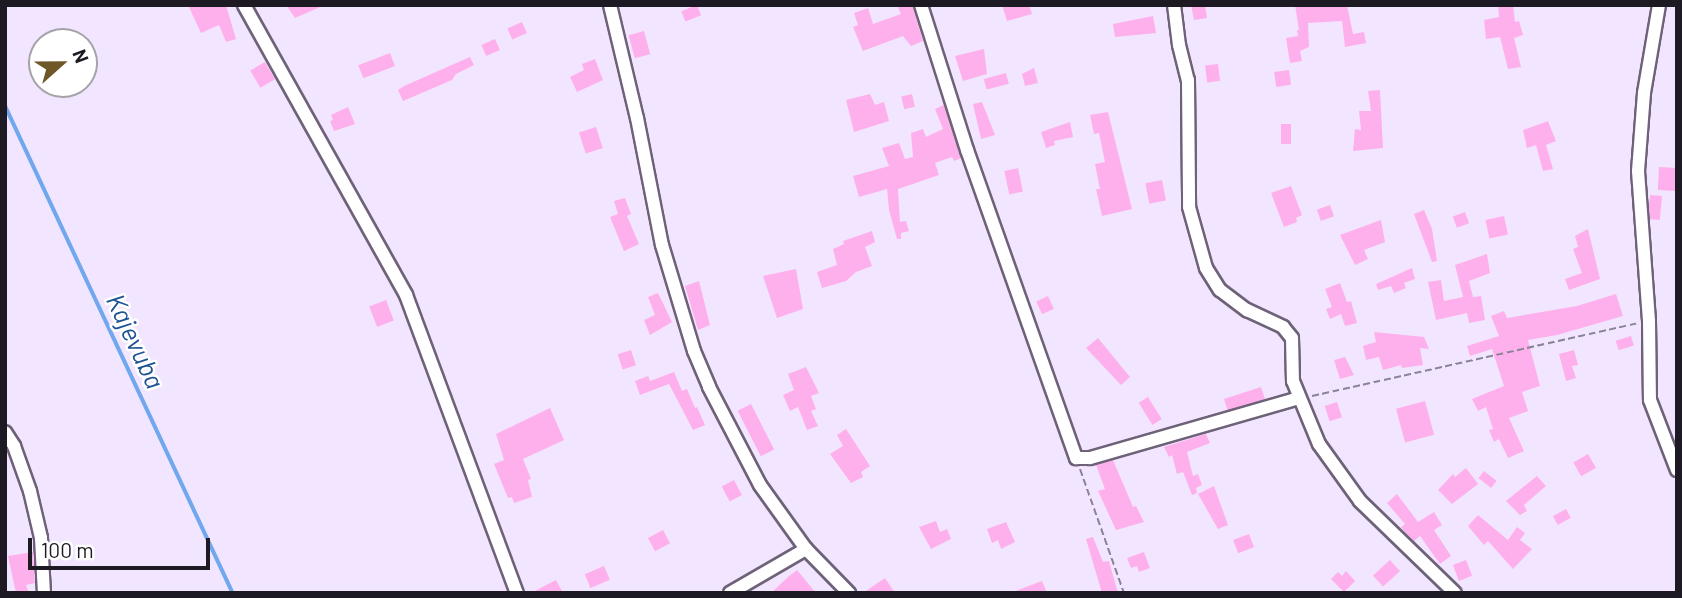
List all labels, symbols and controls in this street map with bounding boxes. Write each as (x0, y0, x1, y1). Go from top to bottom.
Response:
north arrow (28, 28, 98, 98)
text: N (68, 46, 94, 66)
water label: Kajevuba (100, 289, 172, 393)
scale bar (32, 524, 214, 568)
text: 100 m (41, 537, 94, 562)

